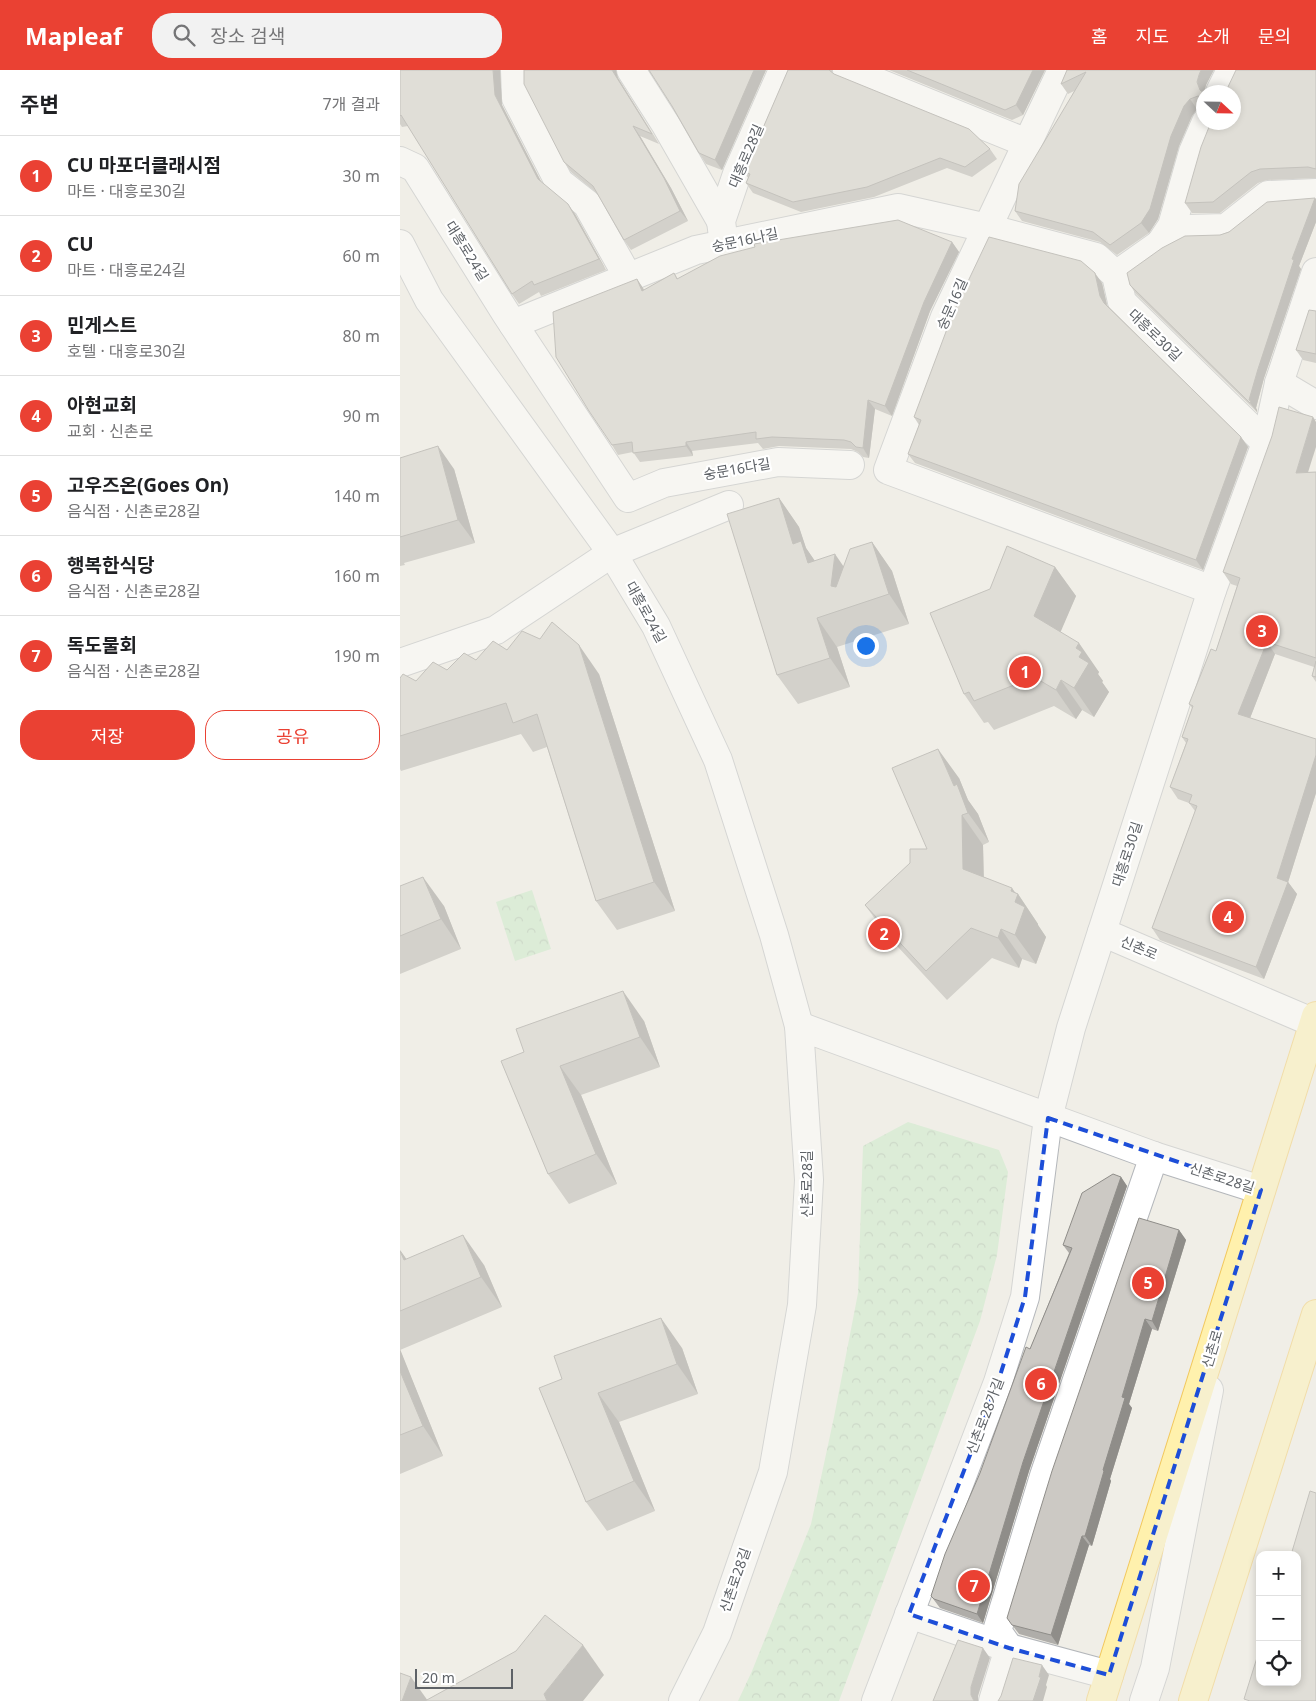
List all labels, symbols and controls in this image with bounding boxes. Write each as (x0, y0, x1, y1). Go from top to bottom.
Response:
search box (152, 13, 502, 58)
text: Mapleaf (25, 19, 122, 52)
icon: search (170, 21, 198, 49)
text: 장소 검색 (210, 23, 285, 49)
text: 홈 (1091, 24, 1108, 48)
text: 지도 (1136, 24, 1169, 48)
text: 소개 (1197, 24, 1230, 48)
text: 문의 (1258, 24, 1291, 48)
north arrow (1196, 85, 1241, 130)
text: 주변 (20, 90, 59, 118)
text: 7개 결과 (323, 93, 380, 115)
street label: 대흥로28길 (724, 121, 767, 191)
text: CU 마포더클래시점 (67, 152, 221, 178)
text: 1 (31, 165, 41, 187)
text: 30 m (343, 165, 380, 187)
text: 마트 · 대흥로30길 (67, 180, 186, 202)
street label: 대흥로24길 (441, 217, 493, 284)
street label: 숭문16나길 (710, 223, 780, 256)
text: CU (67, 231, 94, 257)
text: 2 (31, 245, 41, 267)
text: 60 m (343, 245, 380, 267)
text: 마트 · 대흥로24길 (67, 259, 186, 281)
street label: 숭문16길 (932, 275, 971, 333)
street label: 대흥로30길 (1124, 304, 1186, 365)
text: 민게스트 (67, 312, 137, 338)
text: 3 (31, 325, 41, 347)
text: 80 m (343, 325, 380, 347)
text: 호텔 · 대흥로30길 (67, 340, 186, 362)
text: 아현교회 (67, 392, 137, 418)
text: 4 (31, 405, 41, 427)
text: 90 m (343, 405, 380, 427)
text: 교회 · 신촌로 (67, 420, 153, 442)
street label: 숭문16다길 (702, 453, 772, 484)
text: 고우즈온(Goes On) (67, 472, 229, 498)
text: 5 (31, 485, 41, 507)
text: 140 m (333, 485, 380, 507)
text: 음식점 · 신촌로28길 (67, 500, 201, 522)
text: 행복한식당 (67, 552, 154, 578)
text: 6 (31, 565, 41, 587)
text: 160 m (333, 565, 380, 587)
street label: 대흥로24길 (622, 578, 671, 646)
text: 음식점 · 신촌로28길 (67, 580, 201, 602)
pin: 3 (1246, 612, 1278, 650)
text: 독도물회 (67, 632, 137, 658)
your location (853, 633, 879, 659)
text: 7 (31, 645, 41, 667)
text: 190 m (333, 645, 380, 667)
pin: 1 (1009, 653, 1041, 691)
text: 음식점 · 신촌로28길 (67, 660, 201, 682)
button: 저장 (20, 710, 195, 760)
button: 공유 (205, 710, 380, 760)
street label: 대흥로30길 (1107, 819, 1146, 889)
pin: 4 (1212, 898, 1244, 936)
pin: 2 (868, 915, 900, 953)
street label: 신촌로 (1118, 931, 1161, 964)
street label: 신촌로28길 (797, 1150, 816, 1218)
street label: 신촌로28길 (1187, 1158, 1257, 1197)
pin: 5 (1132, 1264, 1164, 1302)
street label: 신촌로 (1197, 1327, 1226, 1370)
pin: 6 (1025, 1365, 1057, 1403)
street label: 신촌로28가길 (961, 1375, 1008, 1457)
street label: 신촌로28길 (715, 1545, 755, 1615)
map controls (1256, 1551, 1301, 1686)
button: + (1256, 1551, 1301, 1596)
pin: 7 (958, 1567, 990, 1605)
button: − (1256, 1596, 1301, 1641)
button: locate (1256, 1641, 1301, 1686)
scale bar (415, 1666, 512, 1689)
text: 20 m (422, 1668, 455, 1687)

